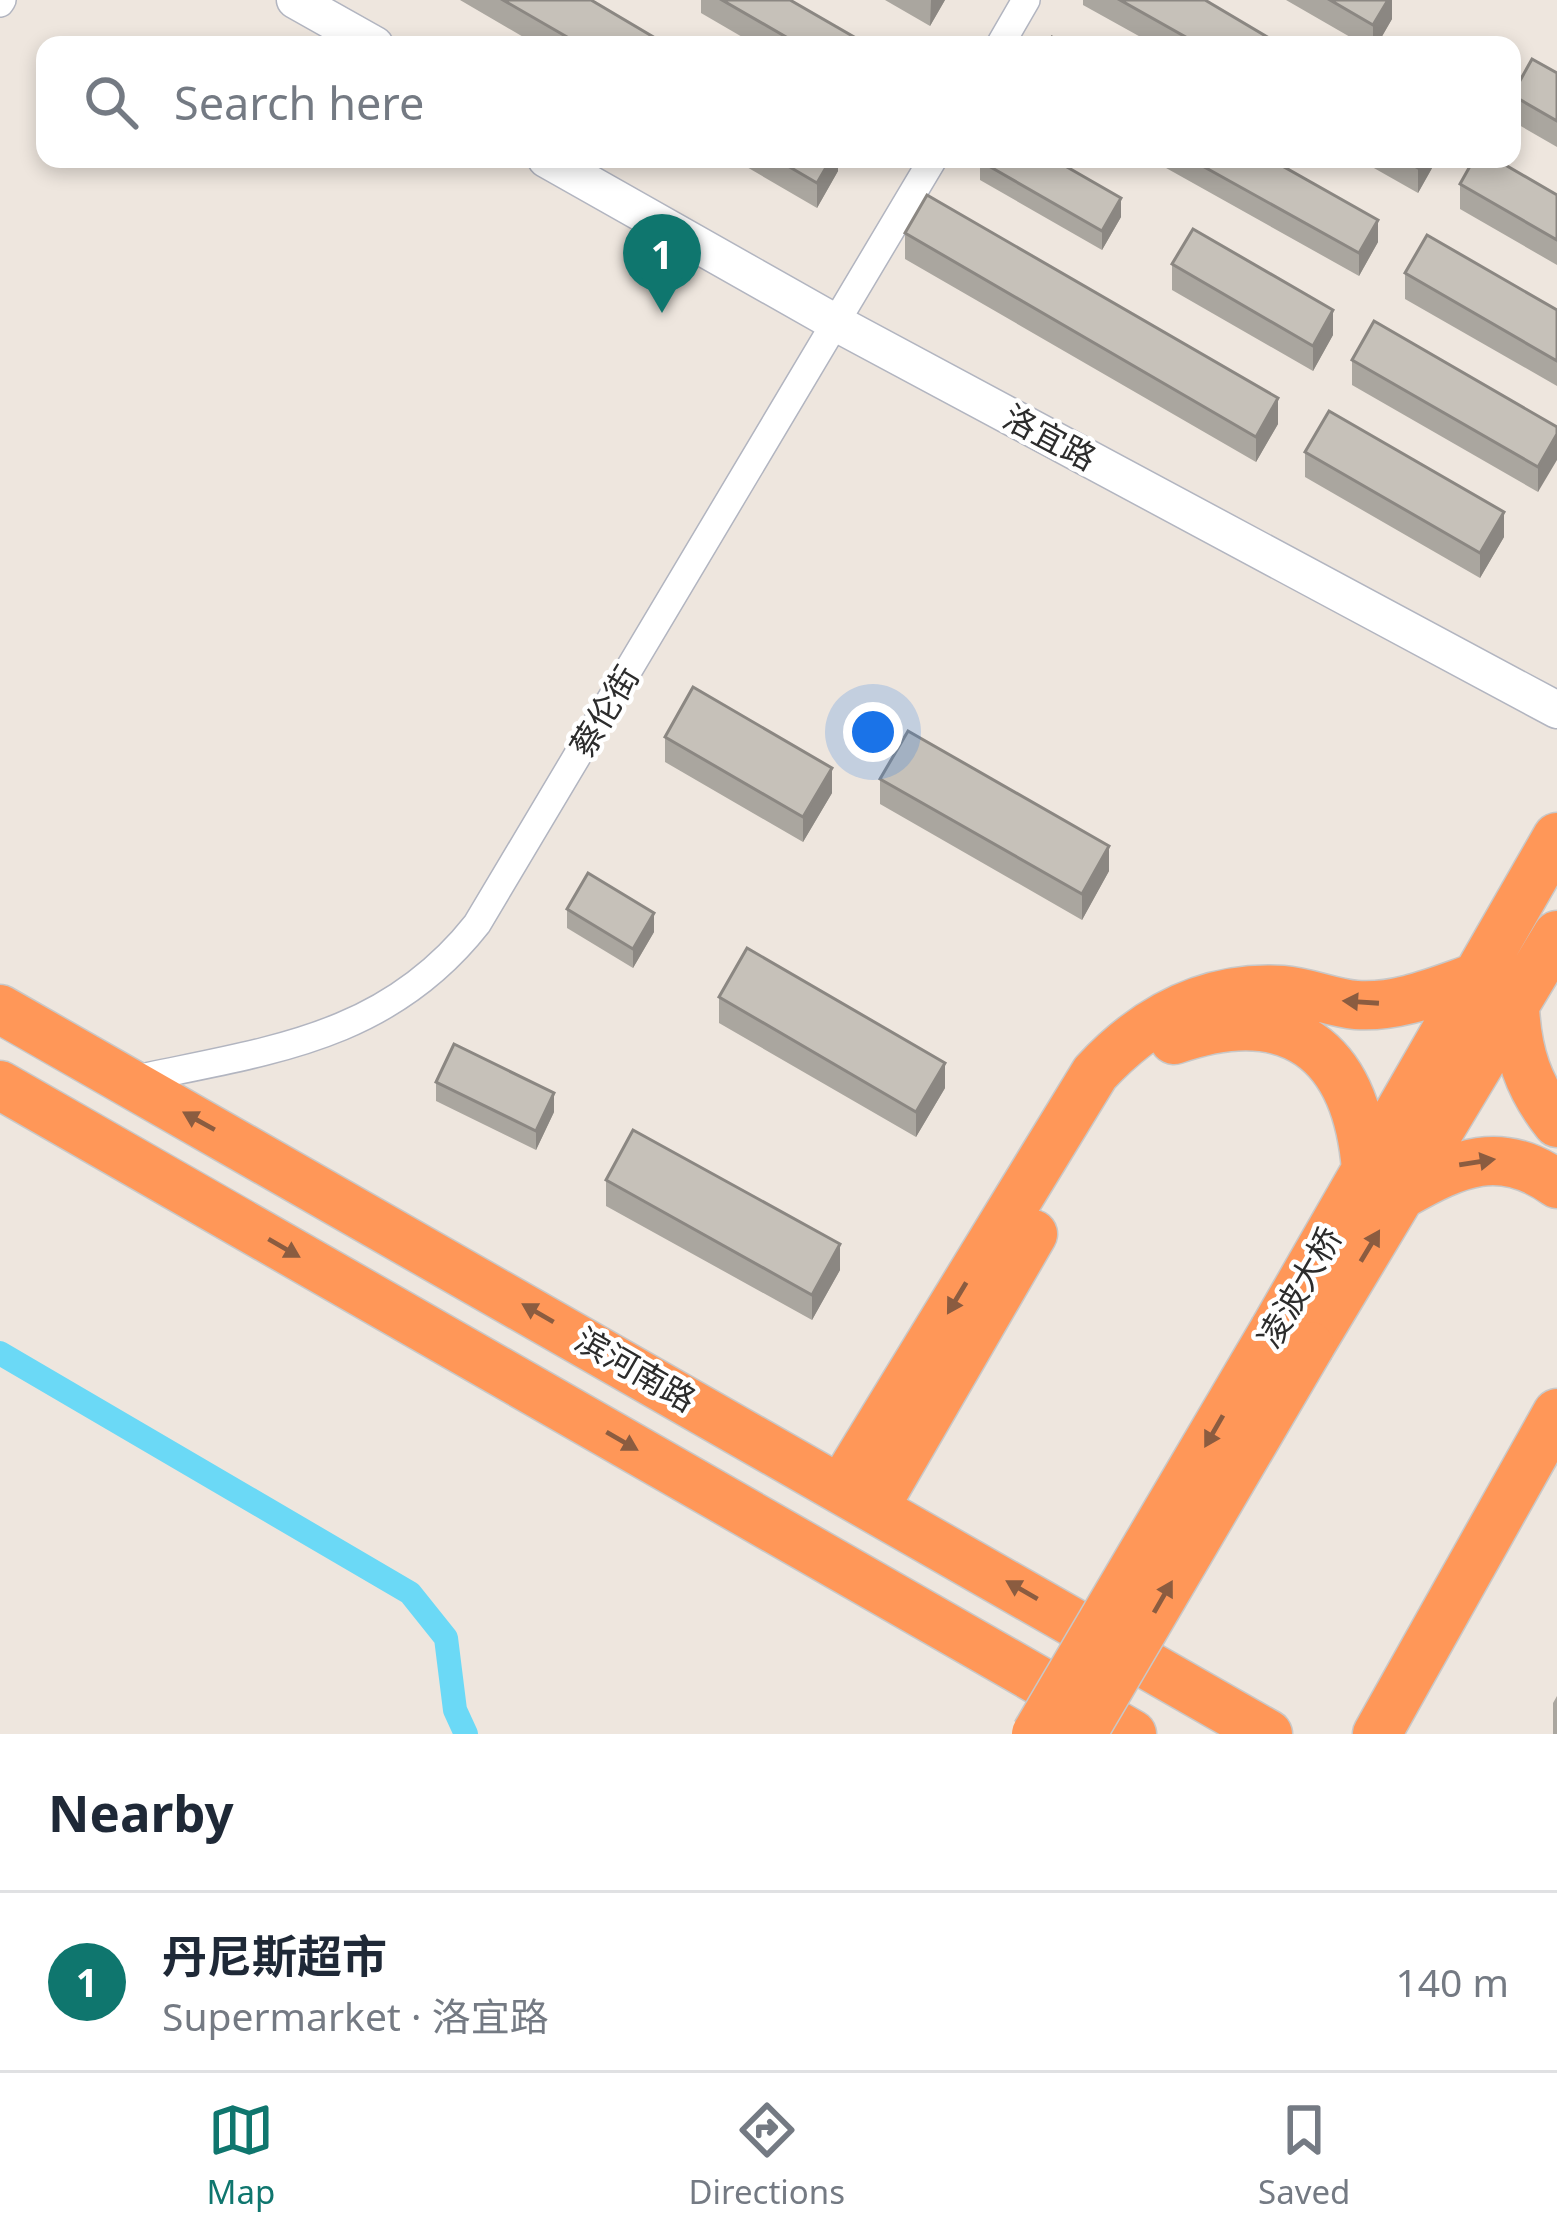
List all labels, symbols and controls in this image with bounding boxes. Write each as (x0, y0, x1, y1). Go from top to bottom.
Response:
search box (36, 36, 1521, 168)
icon: search (78, 69, 144, 135)
text: Search here (174, 72, 424, 133)
pin: 1 (623, 214, 701, 313)
street label: 洛宜路 (996, 394, 1104, 480)
street label: 蔡伦街 (559, 657, 649, 765)
your location (843, 702, 903, 762)
one-way arrow (1342, 993, 1379, 1012)
one-way arrow (181, 1111, 216, 1132)
one-way arrow (1459, 1152, 1496, 1171)
street label: 凌波大桥 (1247, 1219, 1351, 1355)
one-way arrow (1358, 1229, 1379, 1263)
one-way arrow (267, 1236, 301, 1257)
one-way arrow (947, 1281, 968, 1315)
one-way arrow (522, 1303, 555, 1324)
street label: 滨河南路 (568, 1317, 704, 1421)
one-way arrow (1205, 1414, 1226, 1448)
one-way arrow (606, 1430, 639, 1451)
one-way arrow (1151, 1580, 1172, 1614)
one-way arrow (1005, 1581, 1039, 1602)
text: Nearby (48, 1777, 234, 1847)
text: 丹尼斯超市 (162, 1925, 387, 1986)
text: 1 (76, 1955, 98, 2008)
text: 140 m (1395, 1955, 1509, 2008)
text: Supermarket · 洛宜路 (162, 1989, 549, 2042)
tab: Map (207, 2097, 275, 2214)
tab: Directions (688, 2097, 845, 2214)
tab: Saved (1258, 2097, 1350, 2214)

